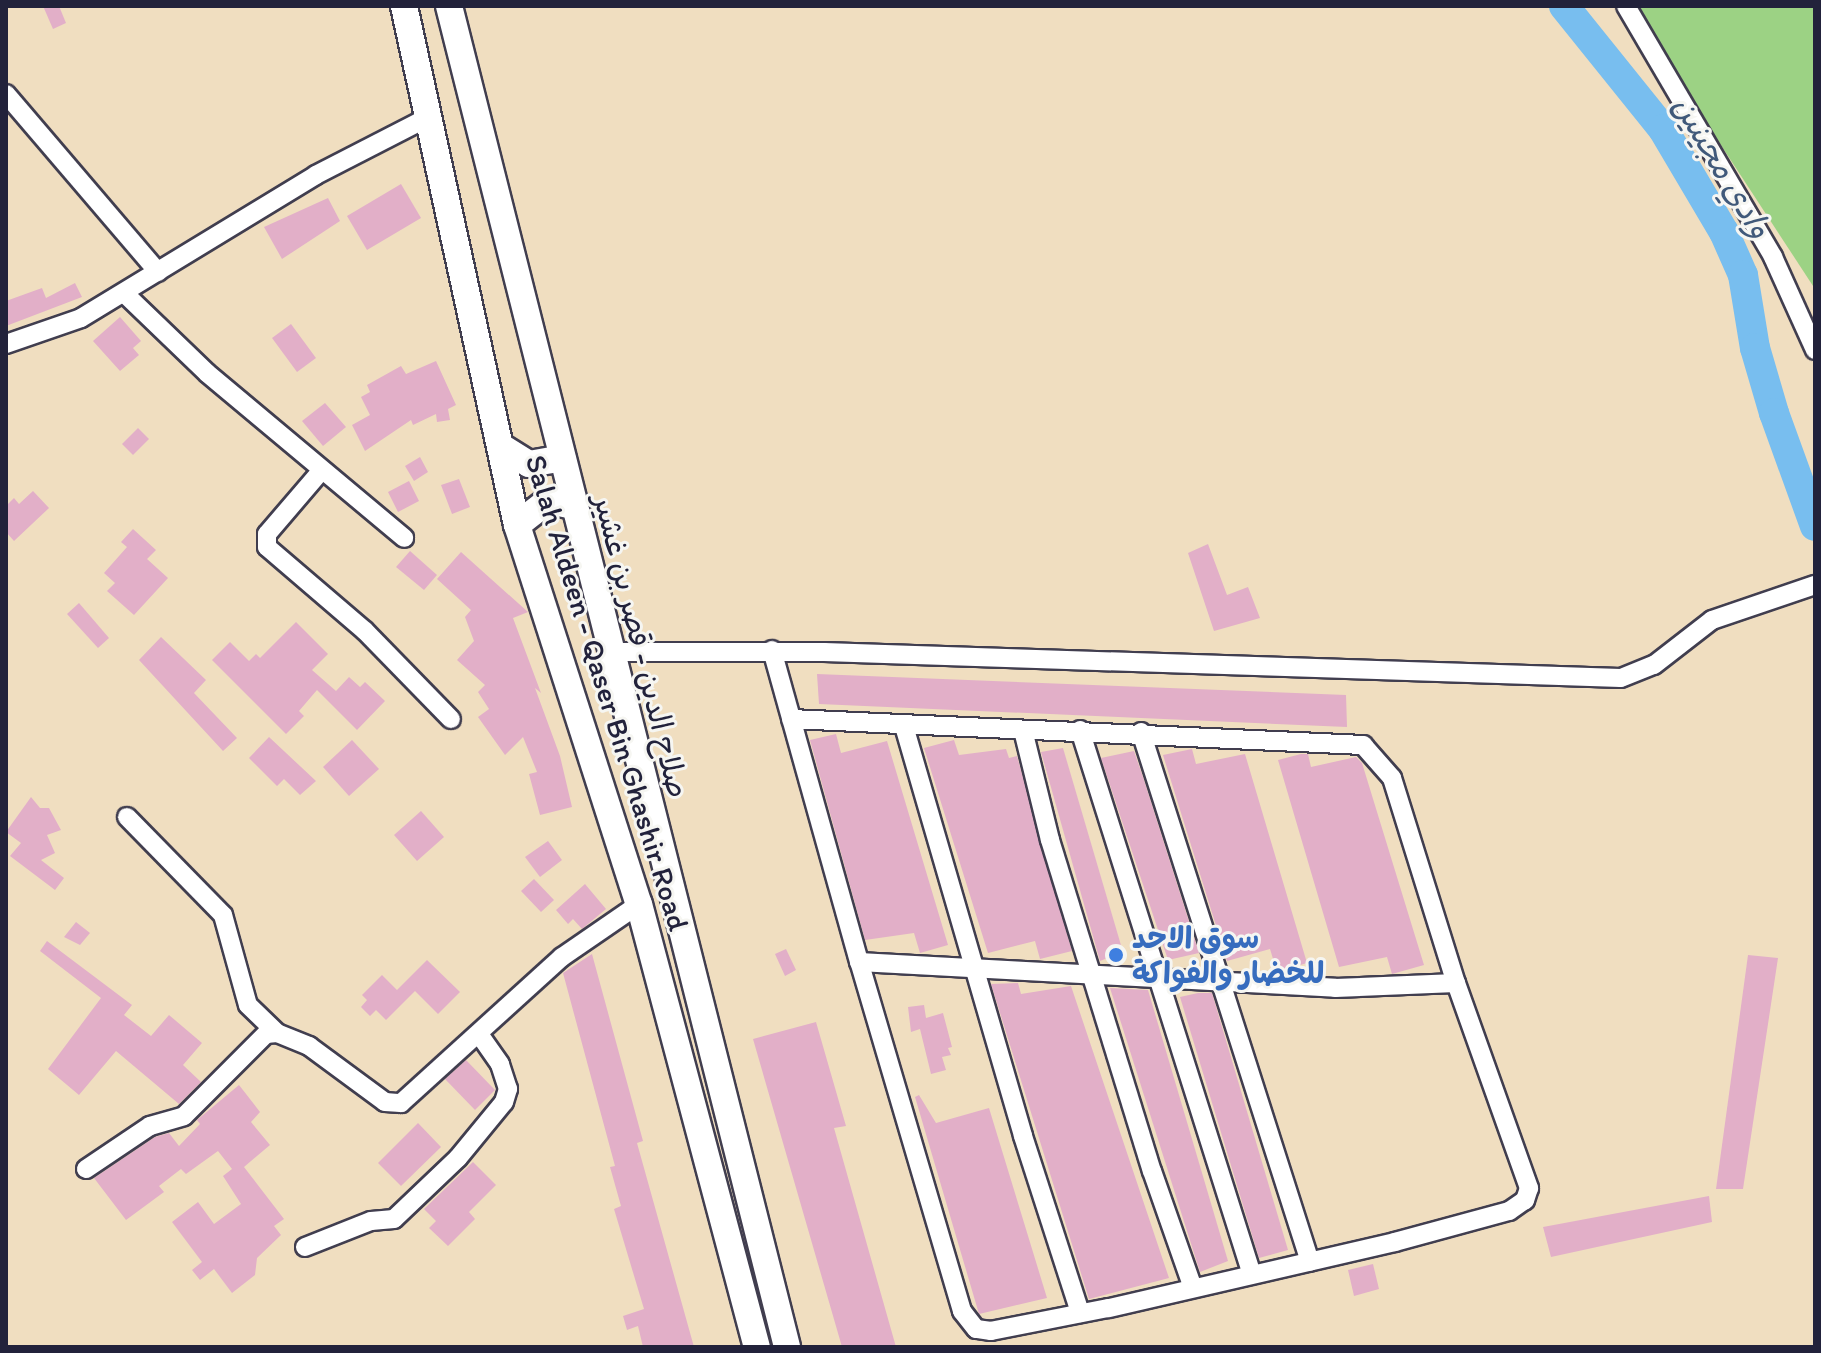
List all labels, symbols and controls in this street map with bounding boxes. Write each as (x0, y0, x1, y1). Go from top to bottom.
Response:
water label: وادي مجينين (1665, 89, 1779, 245)
street label: Salah Aldeen - Qaser Bin Ghashir Road (517, 449, 697, 937)
street label: صلاح الدين - قصر بن غشير (586, 490, 696, 802)
place label: سوق الاحد للخضار والفواكة (1132, 920, 1324, 990)
marker: سوق الاحد للخضار والفواكة (1107, 946, 1125, 964)

